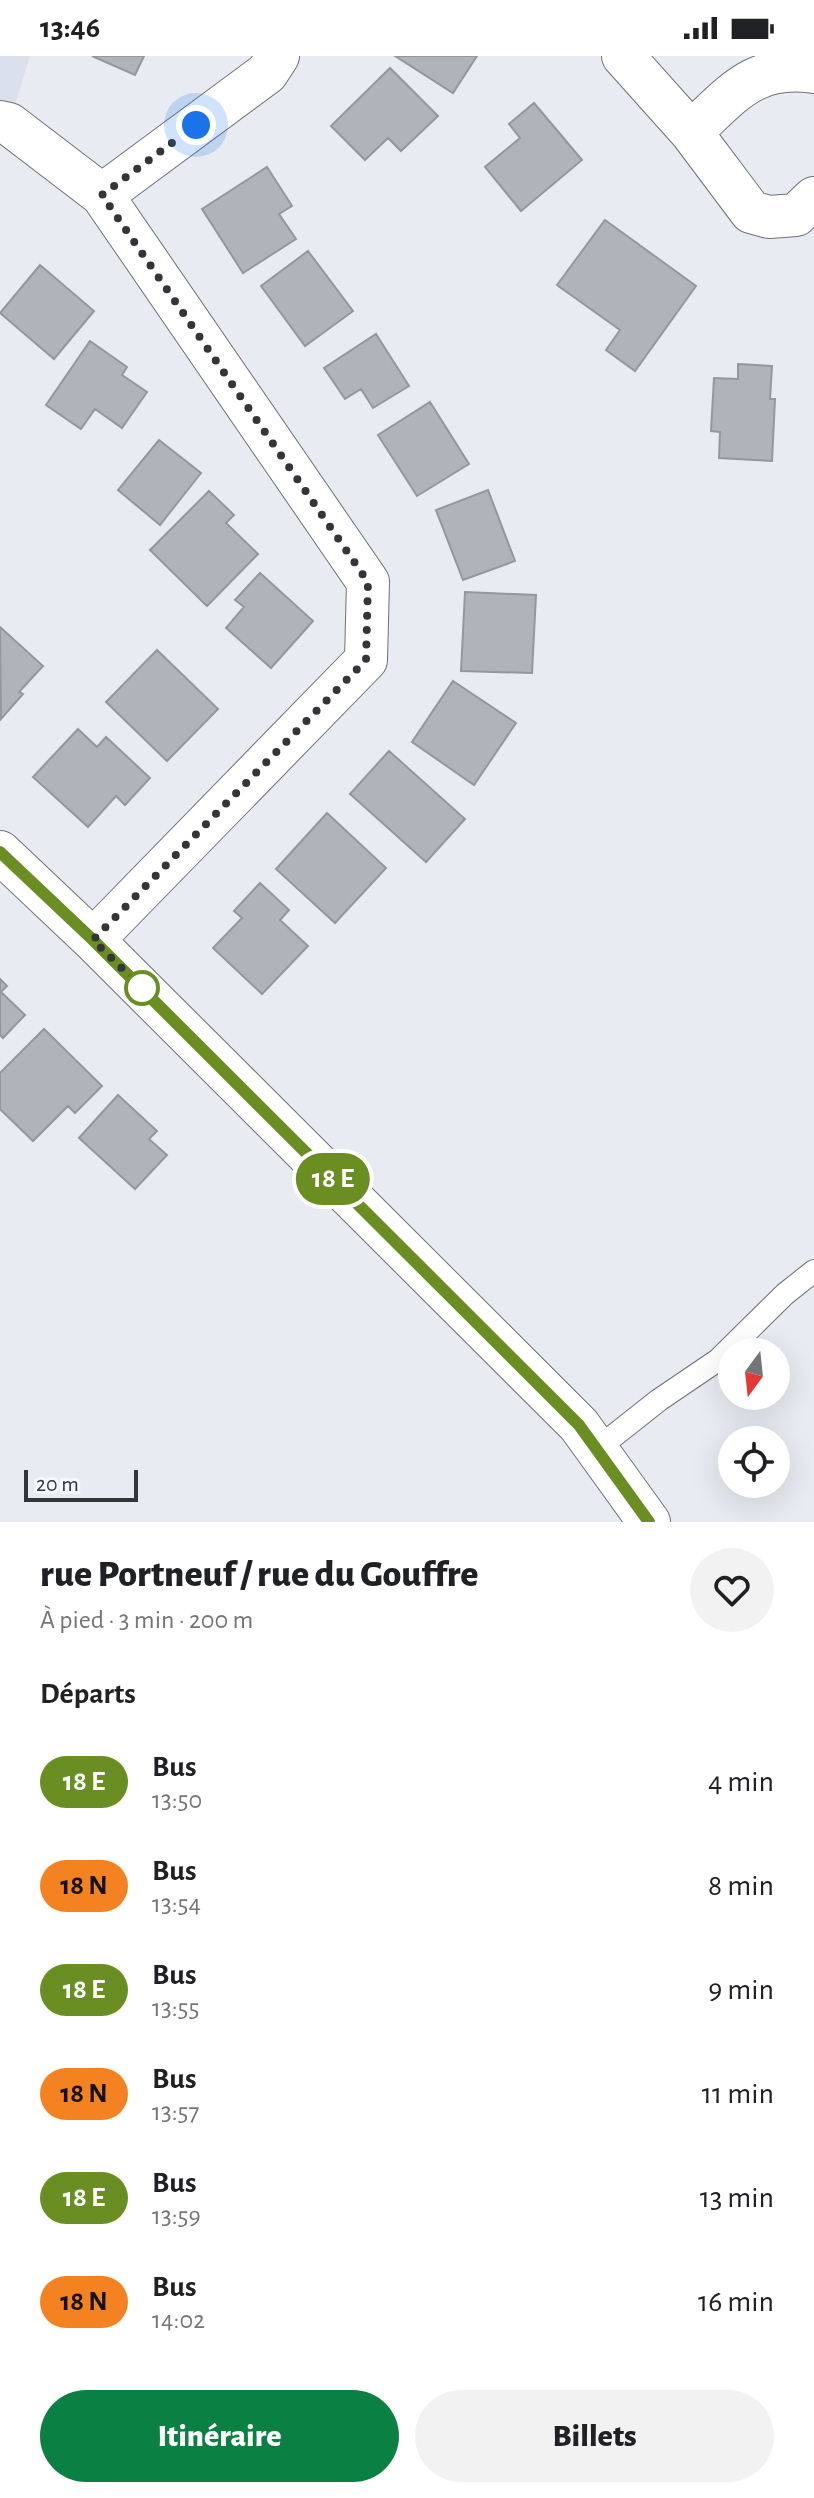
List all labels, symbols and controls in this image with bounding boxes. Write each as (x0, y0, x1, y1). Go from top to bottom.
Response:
text: 13:46 (40, 13, 100, 43)
your location (176, 105, 216, 145)
unlabelled marker (125, 971, 159, 1005)
line badge: 18 E (277, 1153, 389, 1205)
text: 18 E (312, 1165, 354, 1193)
north arrow (718, 1338, 790, 1410)
map controls (718, 1338, 790, 1498)
button: locate (718, 1426, 790, 1498)
scale bar (24, 1466, 138, 1502)
text: 20 m (36, 1473, 79, 1495)
button: heart (690, 1548, 774, 1632)
text: rue Portneuf / rue du Gouffre (40, 1556, 478, 1594)
text: À pied · 3 min · 200 m (40, 1607, 253, 1633)
text: Départs (40, 1679, 136, 1709)
text: Bus (152, 1752, 197, 1782)
text: 4 min (708, 1767, 774, 1797)
text: 18 E (63, 1768, 105, 1796)
text: 13:50 (152, 1787, 202, 1813)
text: Bus (152, 1856, 197, 1886)
text: 8 min (708, 1871, 774, 1901)
text: 18 N (60, 1872, 108, 1900)
text: 13:54 (152, 1891, 201, 1917)
text: Bus (152, 1960, 197, 1990)
text: 9 min (708, 1975, 774, 2005)
text: 18 E (63, 1976, 105, 2004)
text: 13:55 (152, 1995, 199, 2021)
text: Bus (152, 2064, 197, 2094)
text: 11 min (702, 2079, 774, 2109)
text: 18 N (60, 2080, 108, 2108)
text: 13:57 (152, 2099, 199, 2125)
text: Bus (152, 2168, 197, 2198)
text: 13 min (700, 2183, 774, 2213)
text: 18 E (63, 2184, 105, 2212)
text: 13:59 (152, 2203, 201, 2229)
text: Bus (152, 2272, 197, 2302)
text: 16 min (698, 2287, 774, 2317)
text: 18 N (60, 2288, 108, 2316)
text: 14:02 (152, 2307, 205, 2333)
button: Itinéraire (40, 2390, 399, 2482)
button: Billets (415, 2390, 774, 2482)

